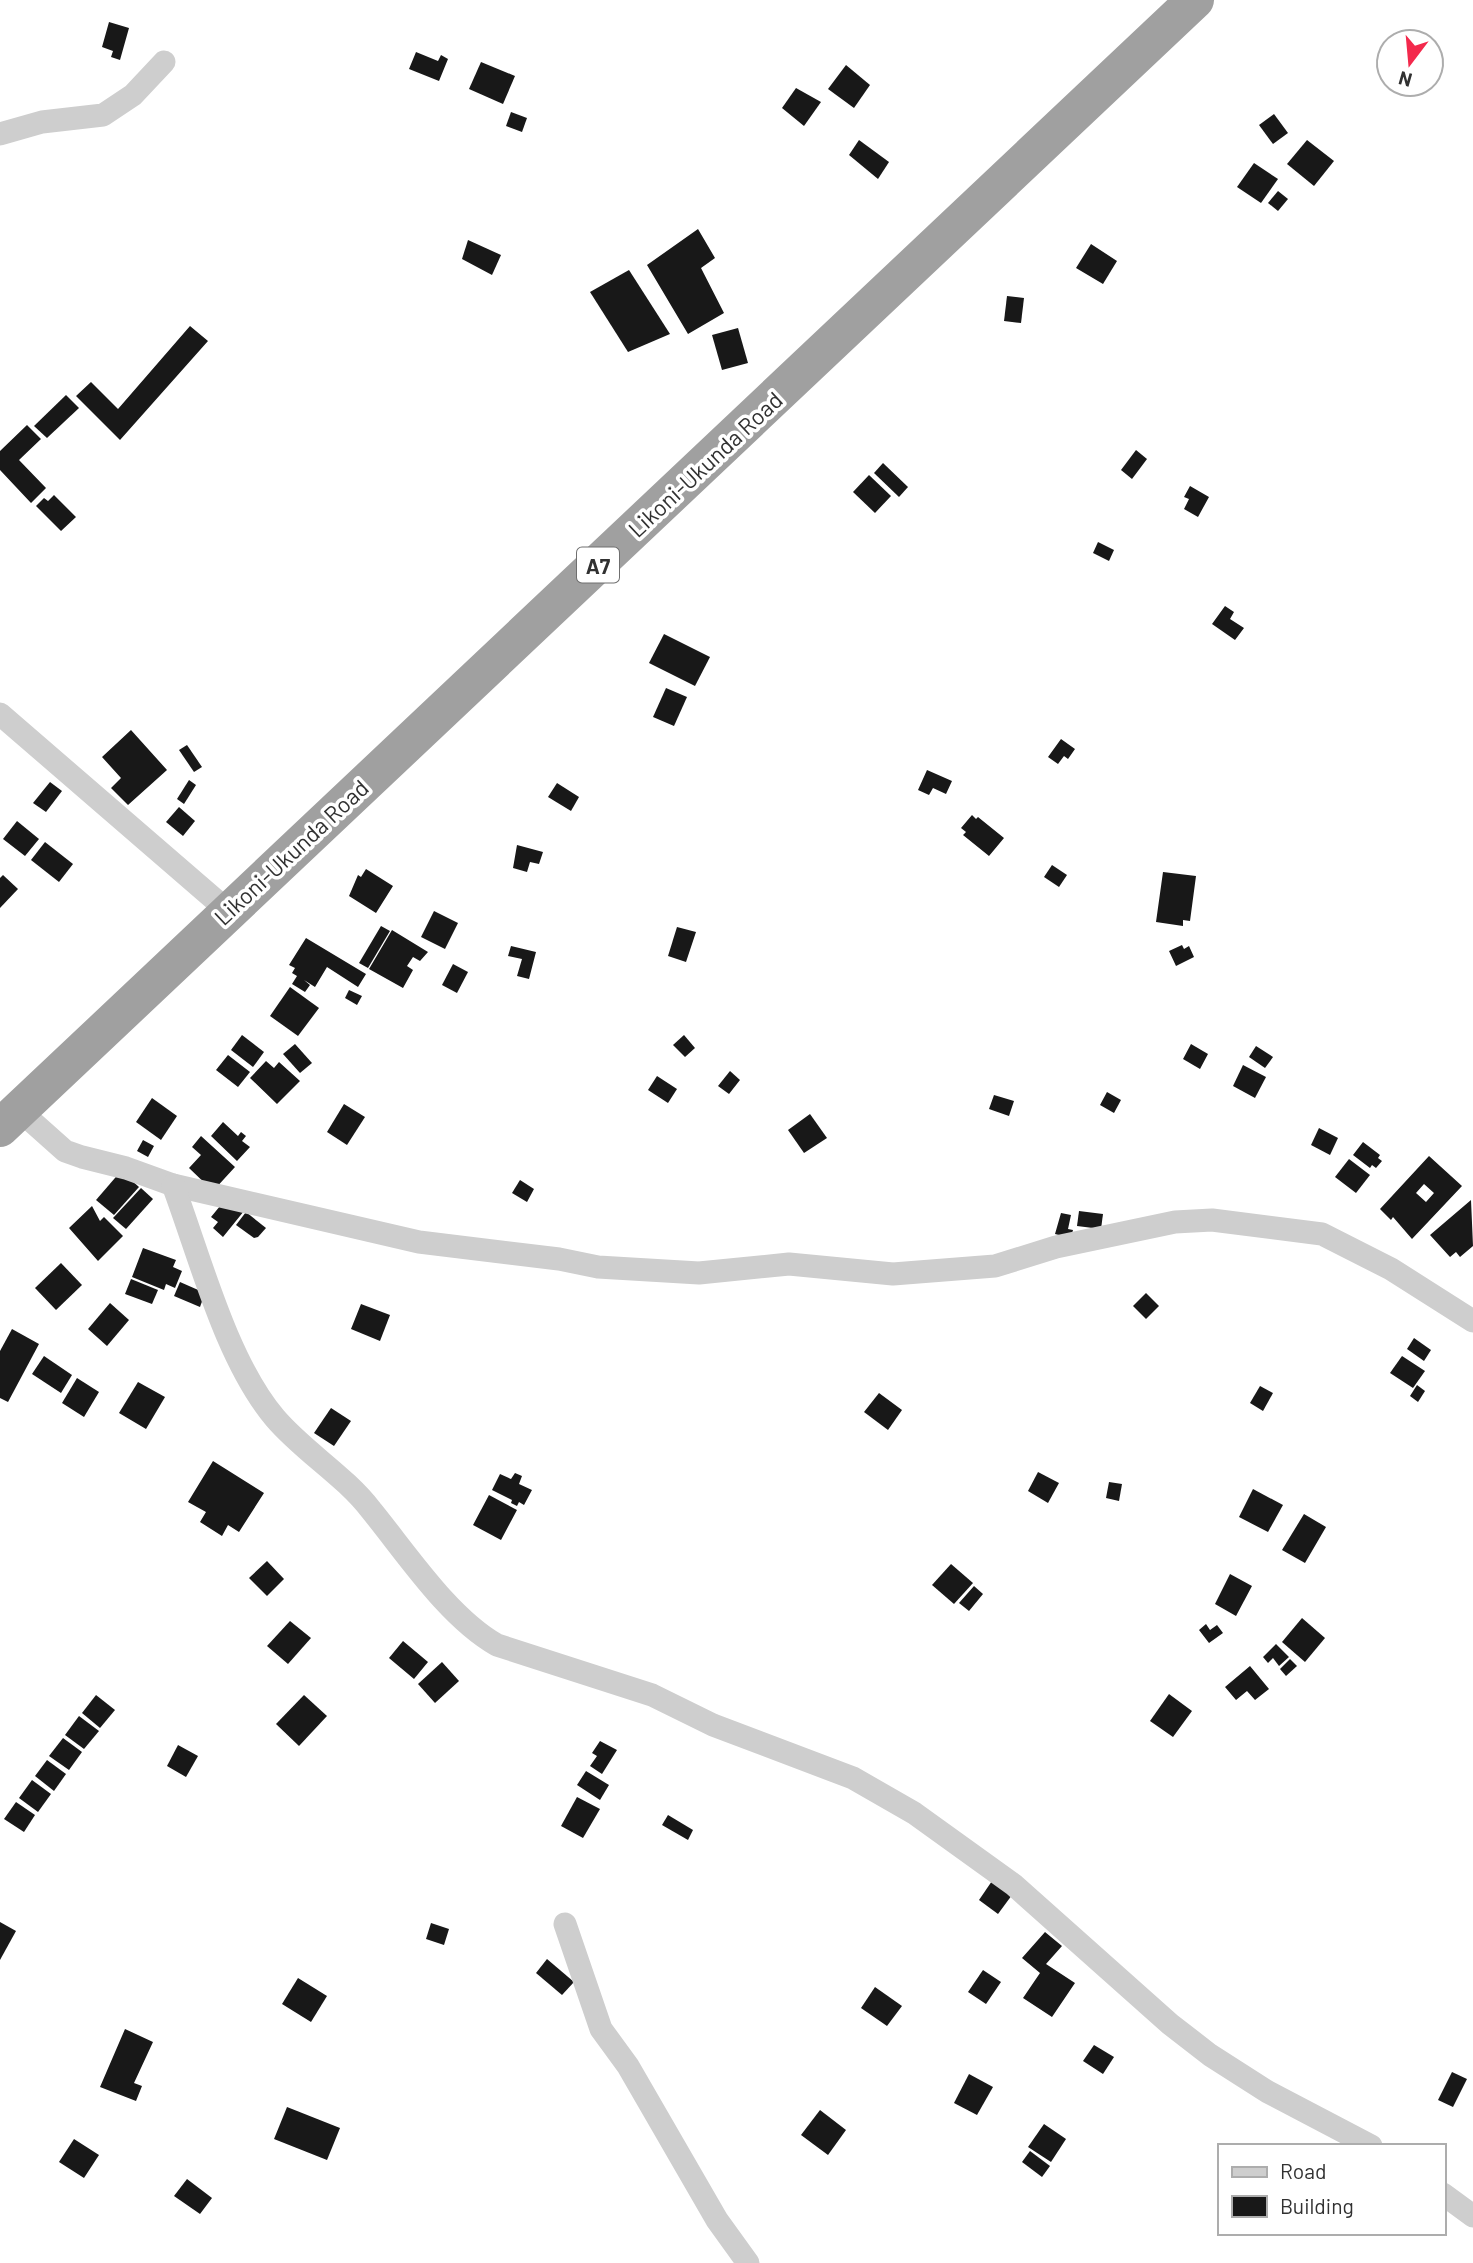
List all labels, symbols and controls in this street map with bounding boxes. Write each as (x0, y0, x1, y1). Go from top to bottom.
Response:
north arrow (1375, 28, 1445, 98)
text: N (1396, 67, 1414, 93)
street label: Likoni-Ukunda Road (622, 385, 788, 543)
road number: A7 (577, 548, 619, 582)
street label: Likoni-Ukunda Road (208, 773, 374, 931)
legend (1218, 2144, 1445, 2235)
text: Road (1280, 2158, 1326, 2183)
text: Building (1280, 2193, 1354, 2218)

